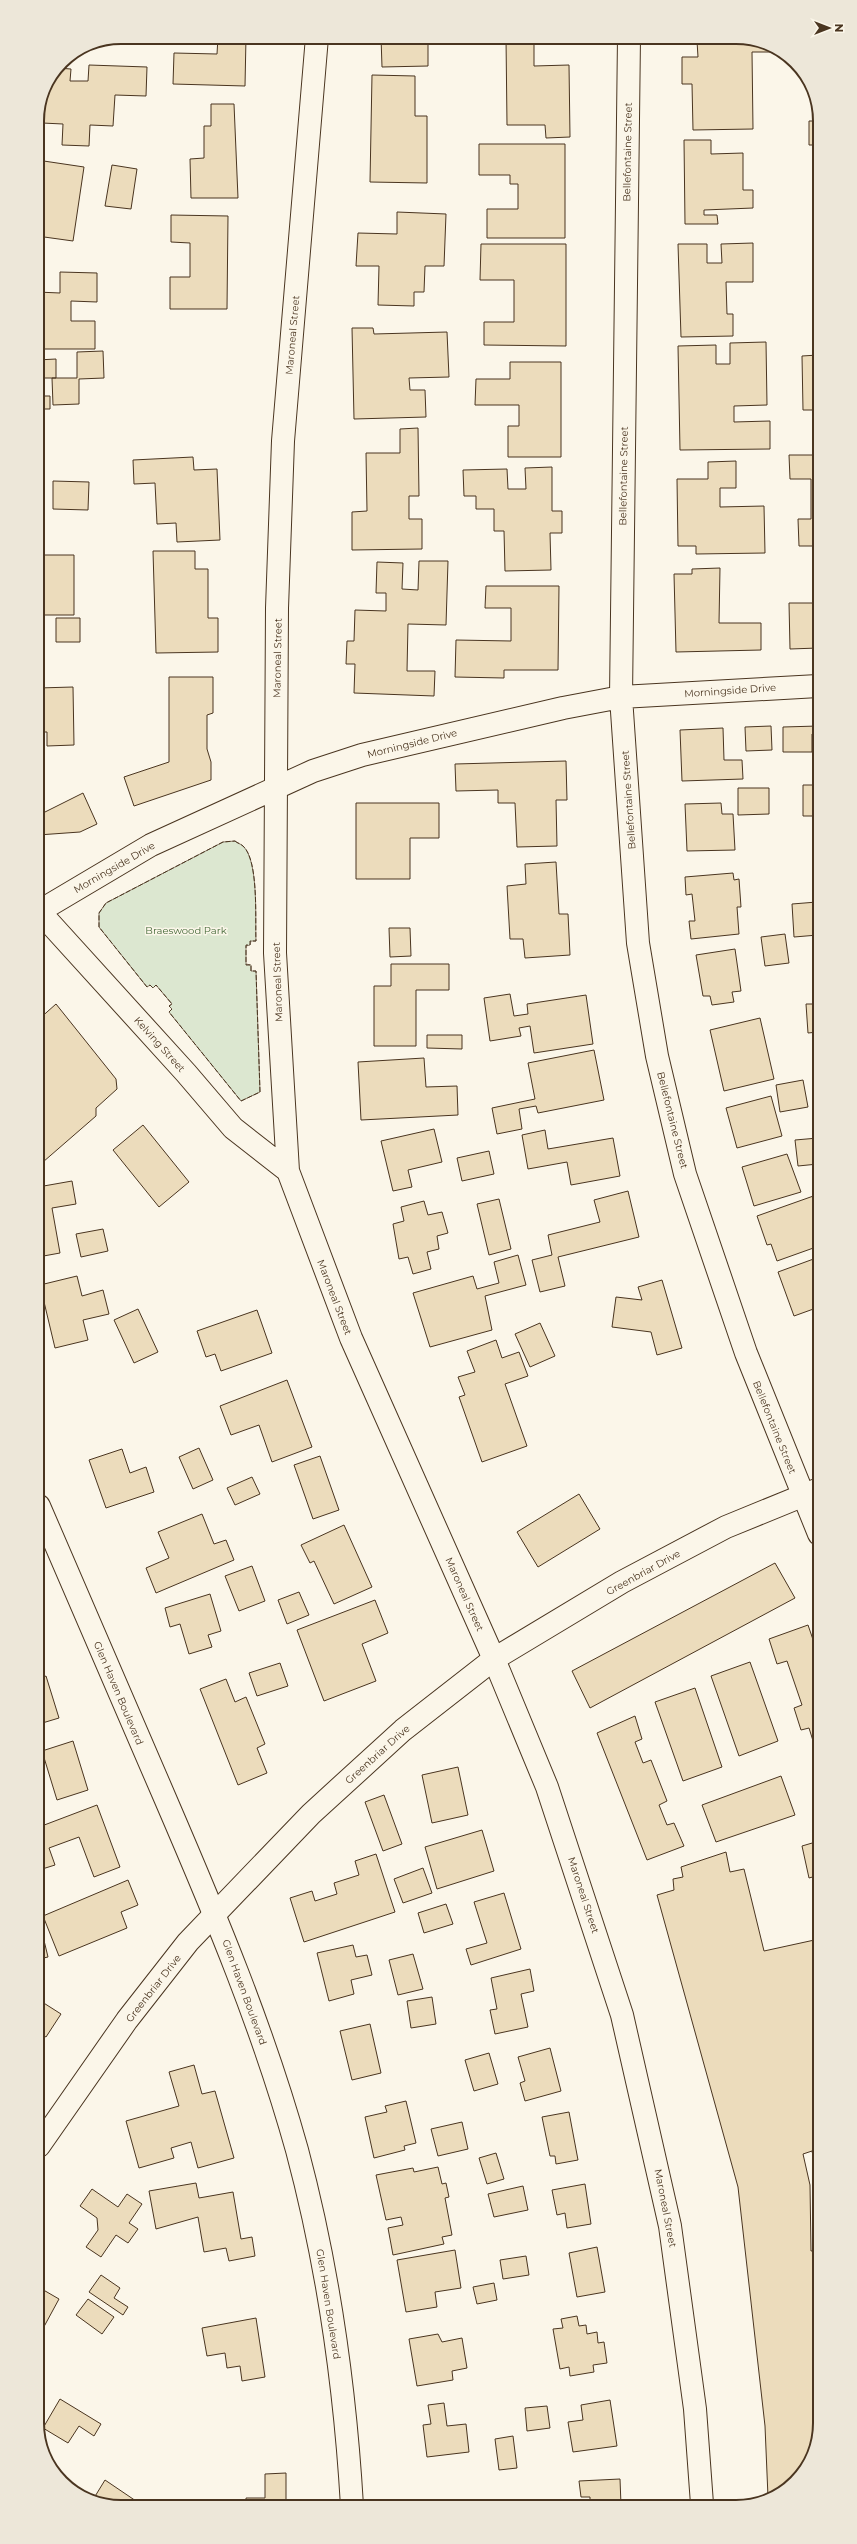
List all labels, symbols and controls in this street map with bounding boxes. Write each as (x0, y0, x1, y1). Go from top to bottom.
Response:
north arrow (809, 8, 849, 48)
text: N (832, 24, 846, 32)
street label: Bellefontaine Street (620, 102, 635, 202)
street label: Maroneal Street (283, 295, 302, 375)
street label: Bellefontaine Street (616, 426, 631, 526)
street label: Maroneal Street (270, 618, 285, 698)
street label: Morningside Drive (684, 681, 776, 700)
street label: Morningside Drive (366, 726, 458, 761)
street label: Bellefontaine Street (619, 750, 638, 850)
street label: Morningside Drive (71, 839, 157, 896)
park label: Braeswood Park (145, 924, 227, 937)
street label: Maroneal Street (270, 942, 285, 1022)
street label: Kelving Street (131, 1014, 188, 1075)
street label: Bellefontaine Street (654, 1070, 691, 1170)
street label: Maroneal Street (314, 1258, 355, 1337)
street label: Bellefontaine Street (750, 1379, 799, 1476)
street label: Greenbriar Drive (604, 1547, 683, 1598)
street label: Maroneal Street (442, 1555, 487, 1633)
street label: Glen Haven Boulevard (91, 1639, 146, 1747)
street label: Greenbriar Drive (342, 1722, 412, 1787)
street label: Maroneal Street (565, 1855, 602, 1935)
street label: Glen Haven Boulevard (219, 1938, 270, 2047)
street label: Greenbriar Drive (123, 1952, 184, 2025)
street label: Maroneal Street (652, 2168, 679, 2248)
street label: Glen Haven Boulevard (313, 2248, 344, 2360)

